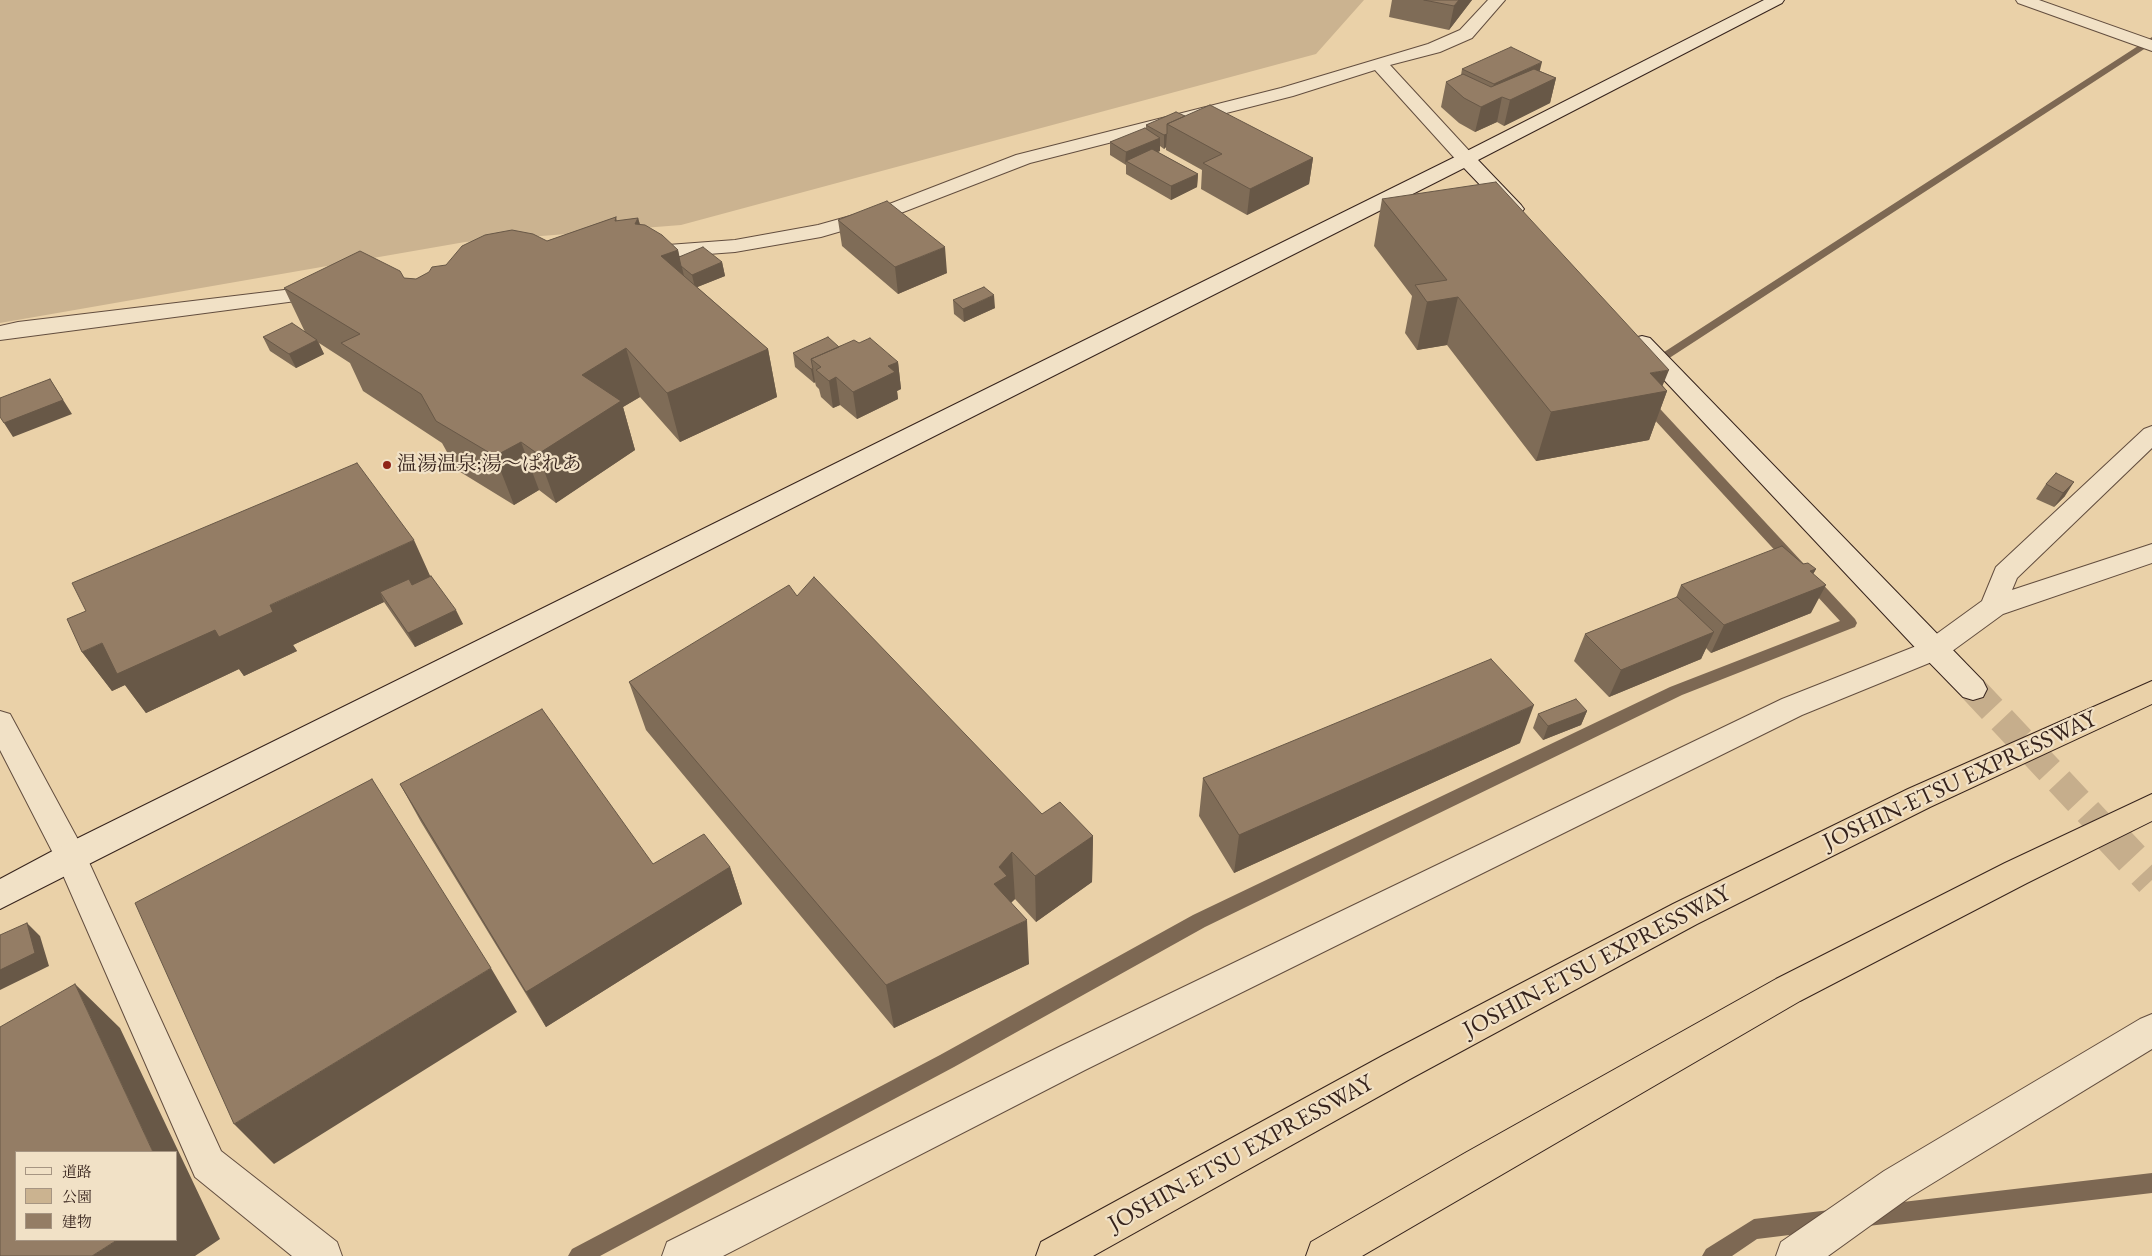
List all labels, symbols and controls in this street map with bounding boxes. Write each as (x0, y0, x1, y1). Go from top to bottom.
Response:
place label: 温湯温泉;湯〜ぱれあ (397, 453, 582, 477)
marker: 温湯温泉;湯〜ぱれあ (381, 459, 393, 471)
street label: JOSHIN-ETSU EXPRESSWAY (1819, 705, 2101, 857)
street label: JOSHIN-ETSU EXPRESSWAY (1459, 879, 1735, 1045)
street label: JOSHIN-ETSU EXPRESSWAY (1104, 1069, 1378, 1239)
legend (15, 1151, 178, 1241)
text: 道路 (62, 1162, 92, 1181)
text: 公園 (62, 1187, 92, 1206)
text: 建物 (62, 1212, 92, 1231)

